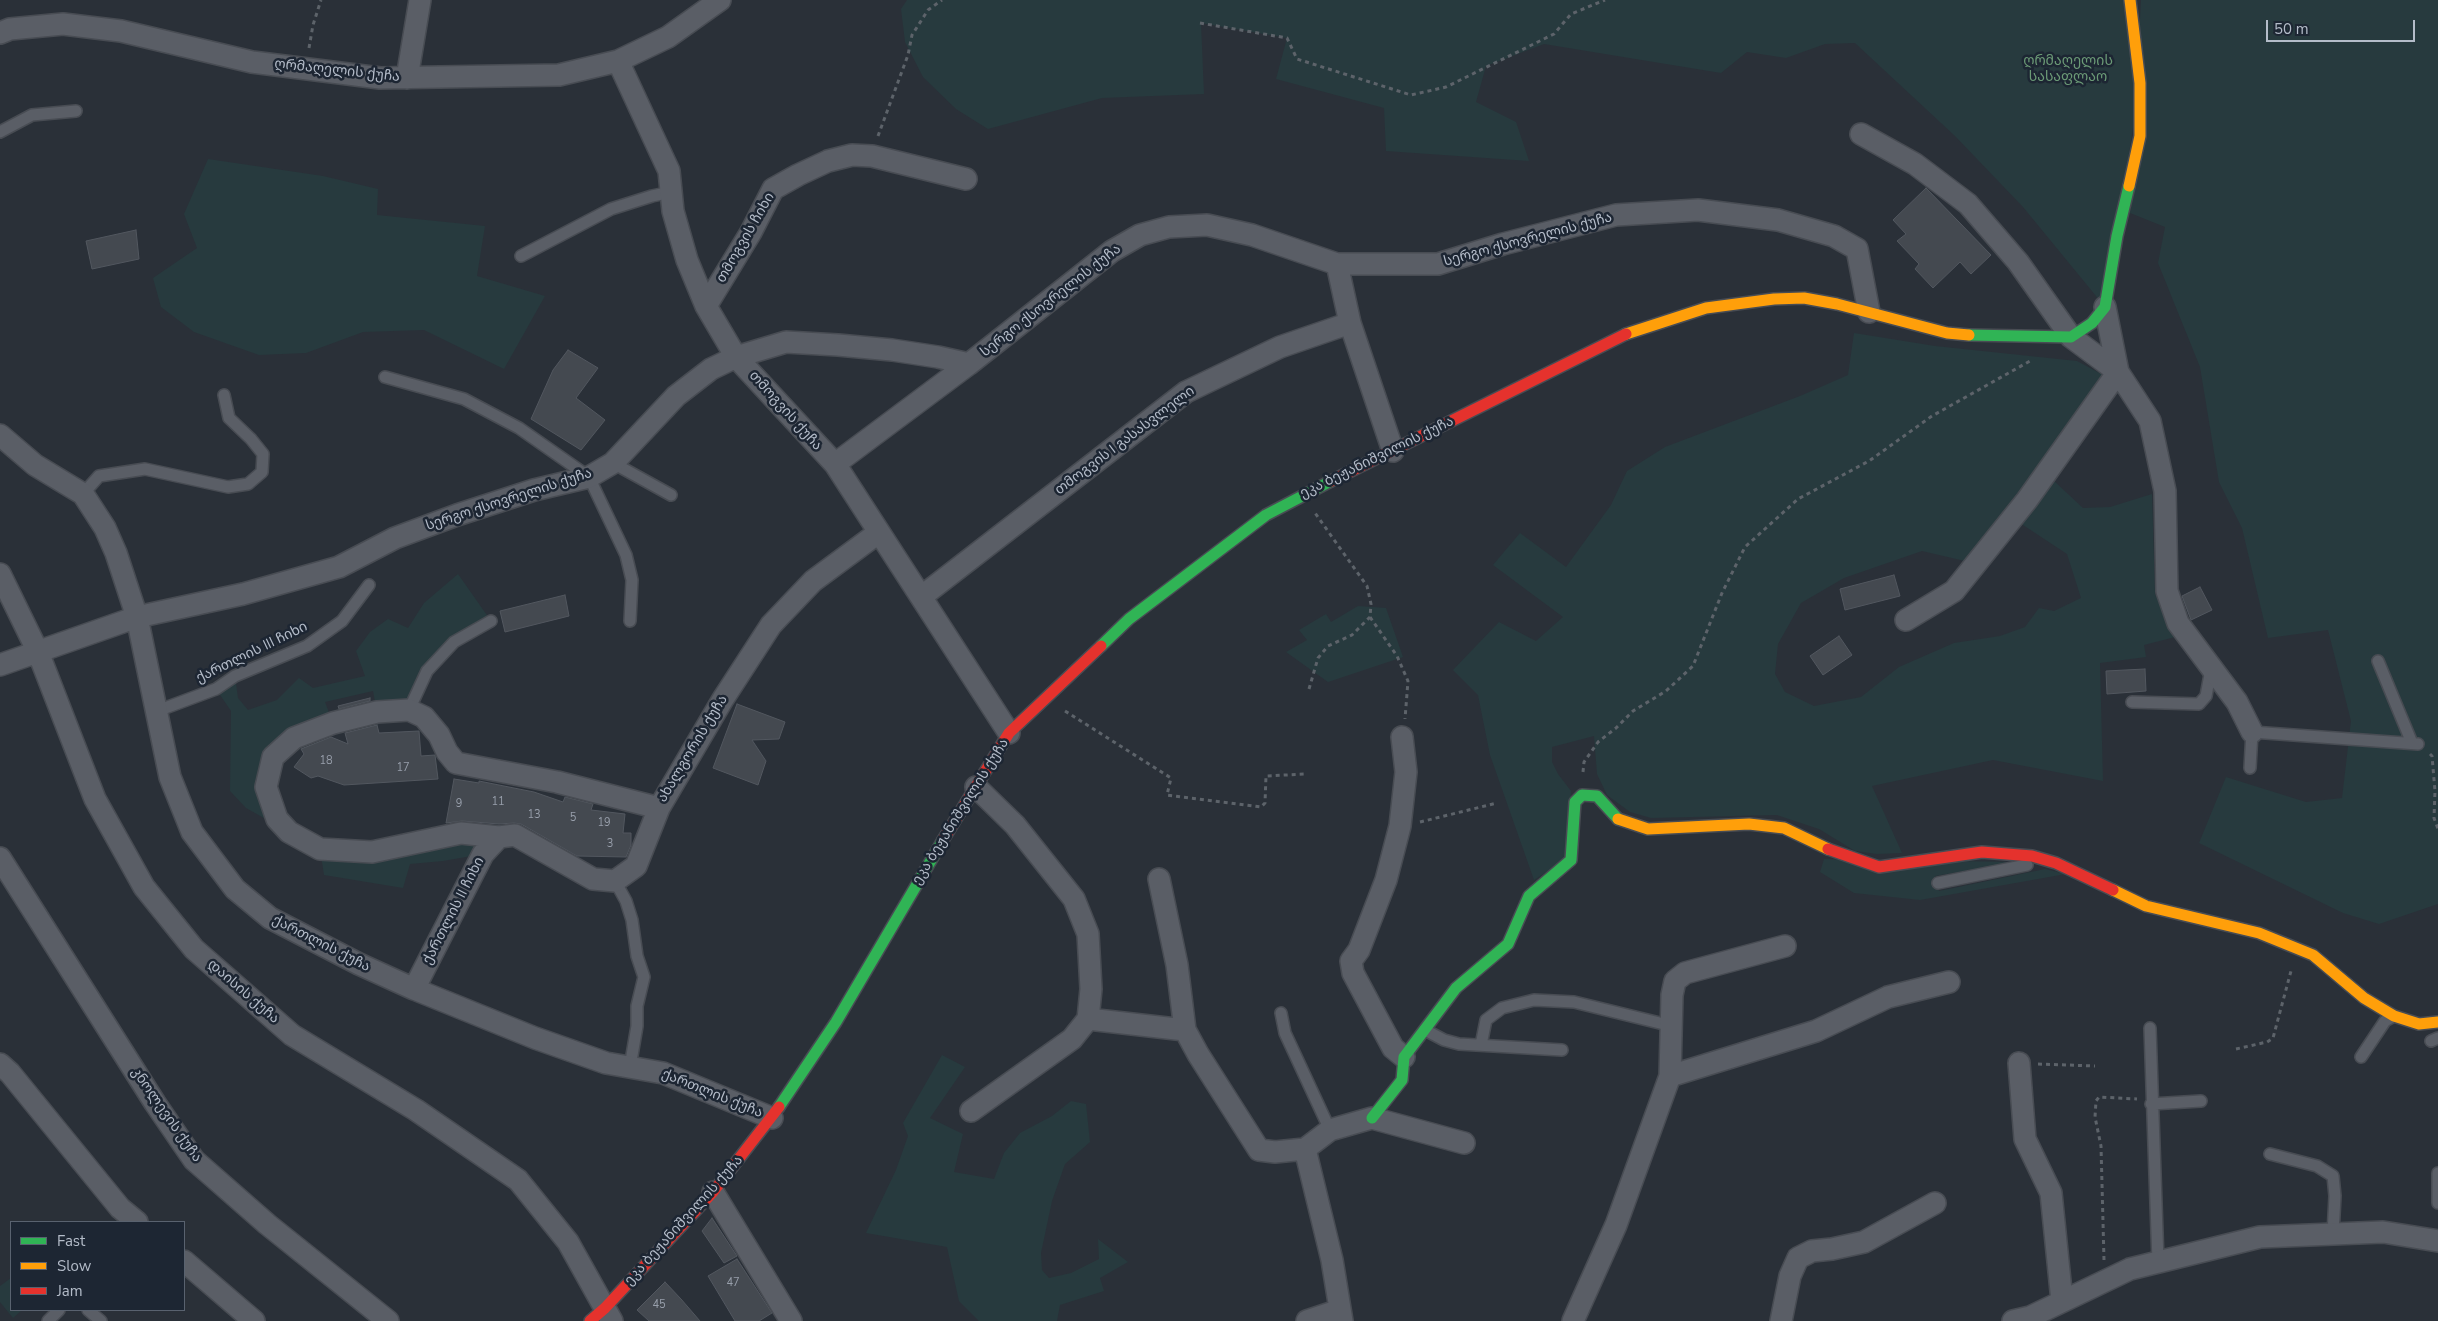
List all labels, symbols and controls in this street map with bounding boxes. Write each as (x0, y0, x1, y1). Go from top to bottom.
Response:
scale bar (2268, 10, 2417, 42)
text: 50 m (2274, 19, 2309, 39)
park label: ღრმაღელის სასაფლაო (2023, 54, 2113, 86)
street label: ღრმაღელის ქუჩა (273, 56, 401, 86)
street label: თმოგვის ჩიხი (713, 190, 779, 286)
street label: სერგო ქსოვრელის ქუჩა (1442, 209, 1614, 271)
street label: სერგო ქსოვრელის ქუჩა (977, 241, 1125, 361)
street label: თმოგვის ქუჩა (745, 368, 825, 454)
street label: თმოგვის I გასასვლელი (1052, 383, 1198, 499)
street label: ეკა ბეჟანიშვილის ქუჩა (1297, 413, 1457, 503)
street label: სერგო ქსოვრელის ქუჩა (424, 465, 594, 535)
street label: ქართლის III ჩიხი (193, 619, 311, 687)
street label: ახალგორის ქუჩა (654, 692, 732, 806)
street label: ეკა ბეჟანიშვილის ქუჩა (909, 736, 1013, 888)
house number: 18 (319, 754, 333, 768)
house number: 17 (396, 761, 410, 775)
house number: 11 (491, 795, 505, 809)
house number: 9 (456, 797, 462, 811)
house number: 13 (527, 808, 541, 822)
house number: 5 (570, 811, 576, 825)
house number: 19 (597, 816, 611, 830)
house number: 3 (607, 837, 613, 851)
street label: ქართლის II ჩიხი (420, 854, 488, 968)
street label: ქართლის ქუჩა (269, 912, 373, 976)
street label: დაისის ქუჩა (204, 956, 282, 1028)
street label: კნოლევის ქუჩა (127, 1064, 205, 1166)
street label: ქართლის ქუჩა (659, 1066, 765, 1122)
street label: ეკა ბეჟანიშვილის ქუჩა (621, 1153, 747, 1289)
legend (10, 1221, 185, 1311)
text: Fast (57, 1231, 85, 1251)
text: Slow (57, 1256, 91, 1276)
house number: 47 (726, 1276, 740, 1290)
text: Jam (57, 1281, 83, 1301)
house number: 45 (652, 1298, 666, 1312)

